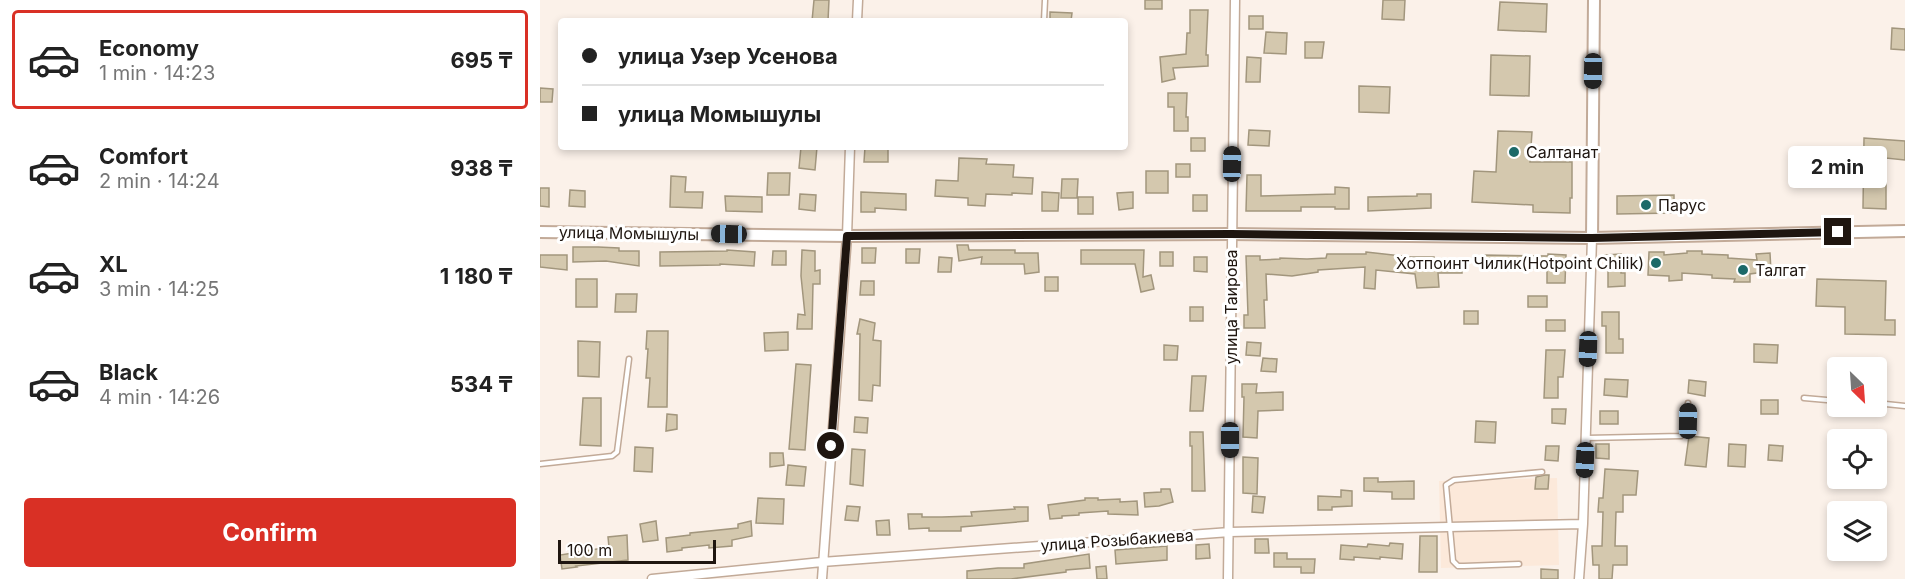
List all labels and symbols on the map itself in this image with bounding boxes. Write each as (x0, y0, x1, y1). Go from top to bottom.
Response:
car (1584, 53, 1602, 89)
place label: Салтанат (1526, 142, 1599, 162)
marker: Салтанат (1507, 145, 1521, 159)
callout: 2 min (1788, 145, 1888, 187)
car (1223, 146, 1241, 182)
place label: Парус (1658, 195, 1706, 215)
marker: Парус (1639, 198, 1653, 212)
route end (1824, 218, 1851, 245)
street label: улица Момышулы (559, 222, 699, 244)
car (711, 225, 747, 243)
street label: улица Таирова (1221, 250, 1241, 364)
place label: Хотпоинт Чилик(Hotpoint Chilik) (1396, 253, 1644, 273)
marker: Хотпоинт Чилик(Hotpoint Chilik) (1649, 256, 1663, 270)
place label: Талгат (1755, 260, 1806, 280)
marker: Талгат (1736, 263, 1750, 277)
car (1578, 331, 1598, 367)
north arrow (1827, 357, 1887, 417)
car (1679, 403, 1697, 439)
car (1221, 422, 1239, 458)
route start (817, 432, 844, 459)
car (1575, 442, 1595, 478)
street label: улица Розыбакиева (1040, 525, 1194, 555)
scale bar (558, 537, 716, 564)

